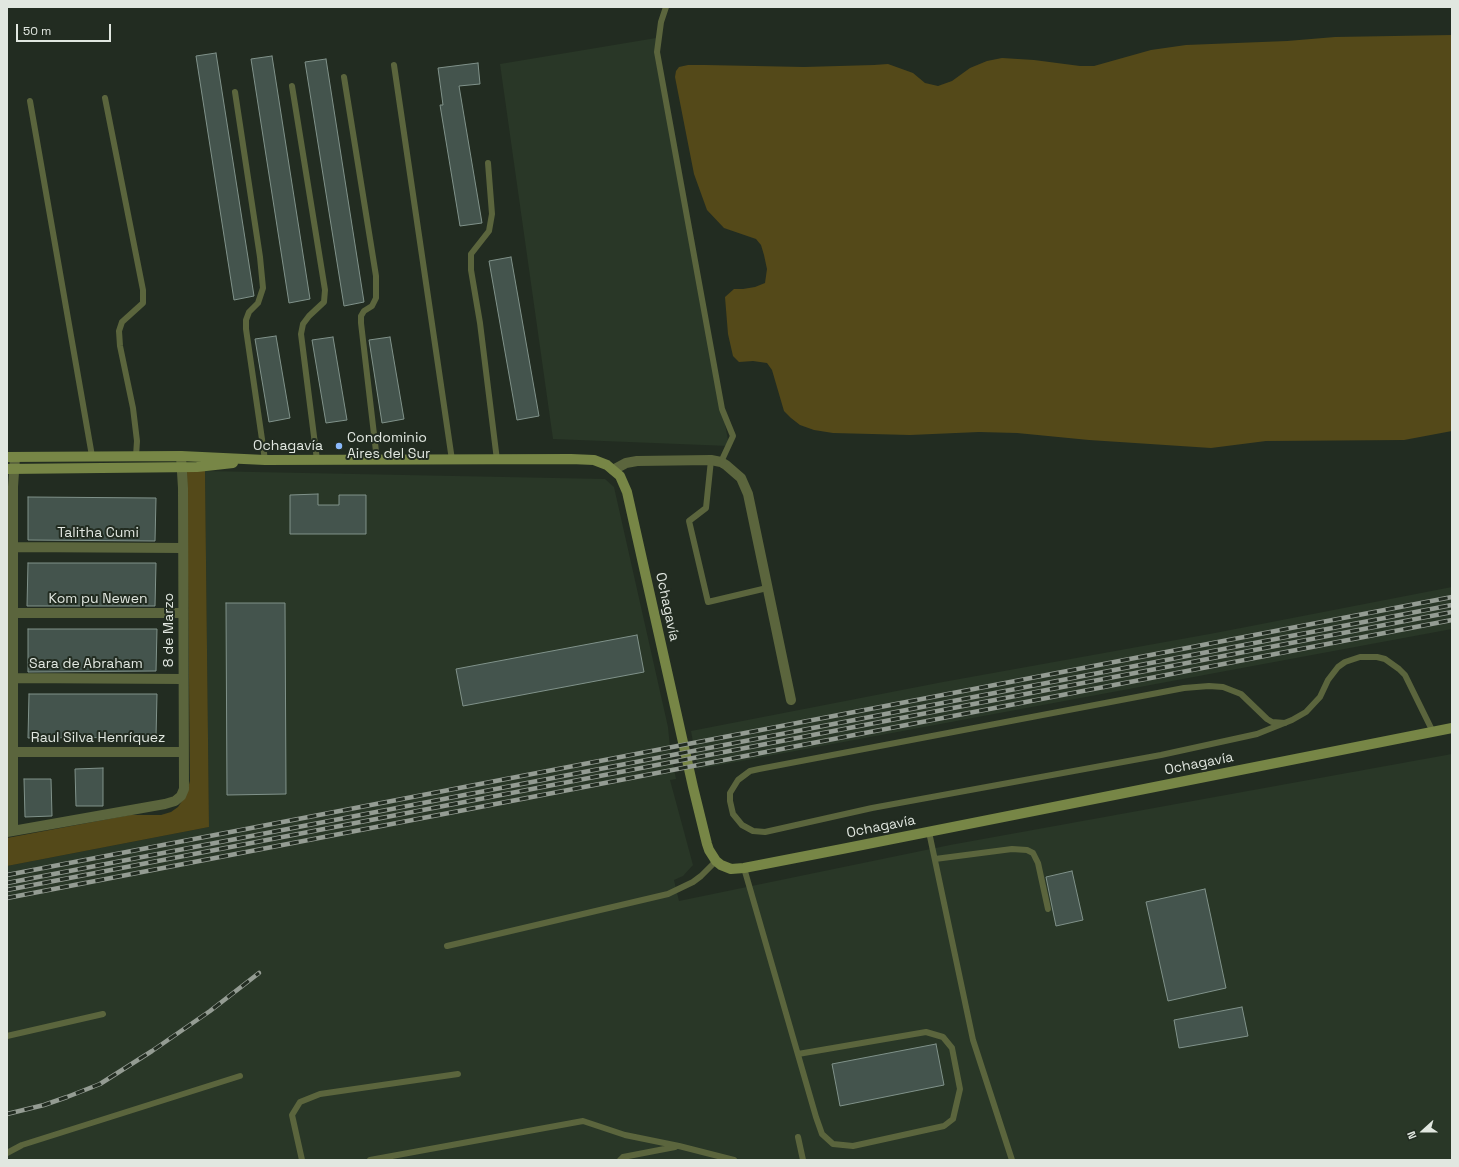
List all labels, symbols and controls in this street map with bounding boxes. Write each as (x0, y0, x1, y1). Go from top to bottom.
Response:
scale bar (18, 16, 113, 42)
text: 50 m (23, 23, 51, 39)
place label: Condominio Aires del Sur (347, 430, 430, 462)
street label: Ochagavía (253, 438, 323, 454)
marker: Condominio Aires del Sur (334, 441, 344, 451)
street label: Talitha Cumi (57, 525, 139, 541)
street label: Ochagavía (652, 571, 682, 643)
street label: Kom pu Newen (48, 591, 148, 607)
street label: 8 de Marzo (161, 593, 177, 667)
street label: Sara de Abraham (29, 656, 143, 672)
street label: Raul Silva Henríquez (31, 730, 165, 746)
street label: Ochagavía (1163, 749, 1235, 779)
street label: Ochagavía (845, 812, 917, 842)
north arrow (1403, 1111, 1443, 1151)
text: N (1404, 1129, 1420, 1141)

